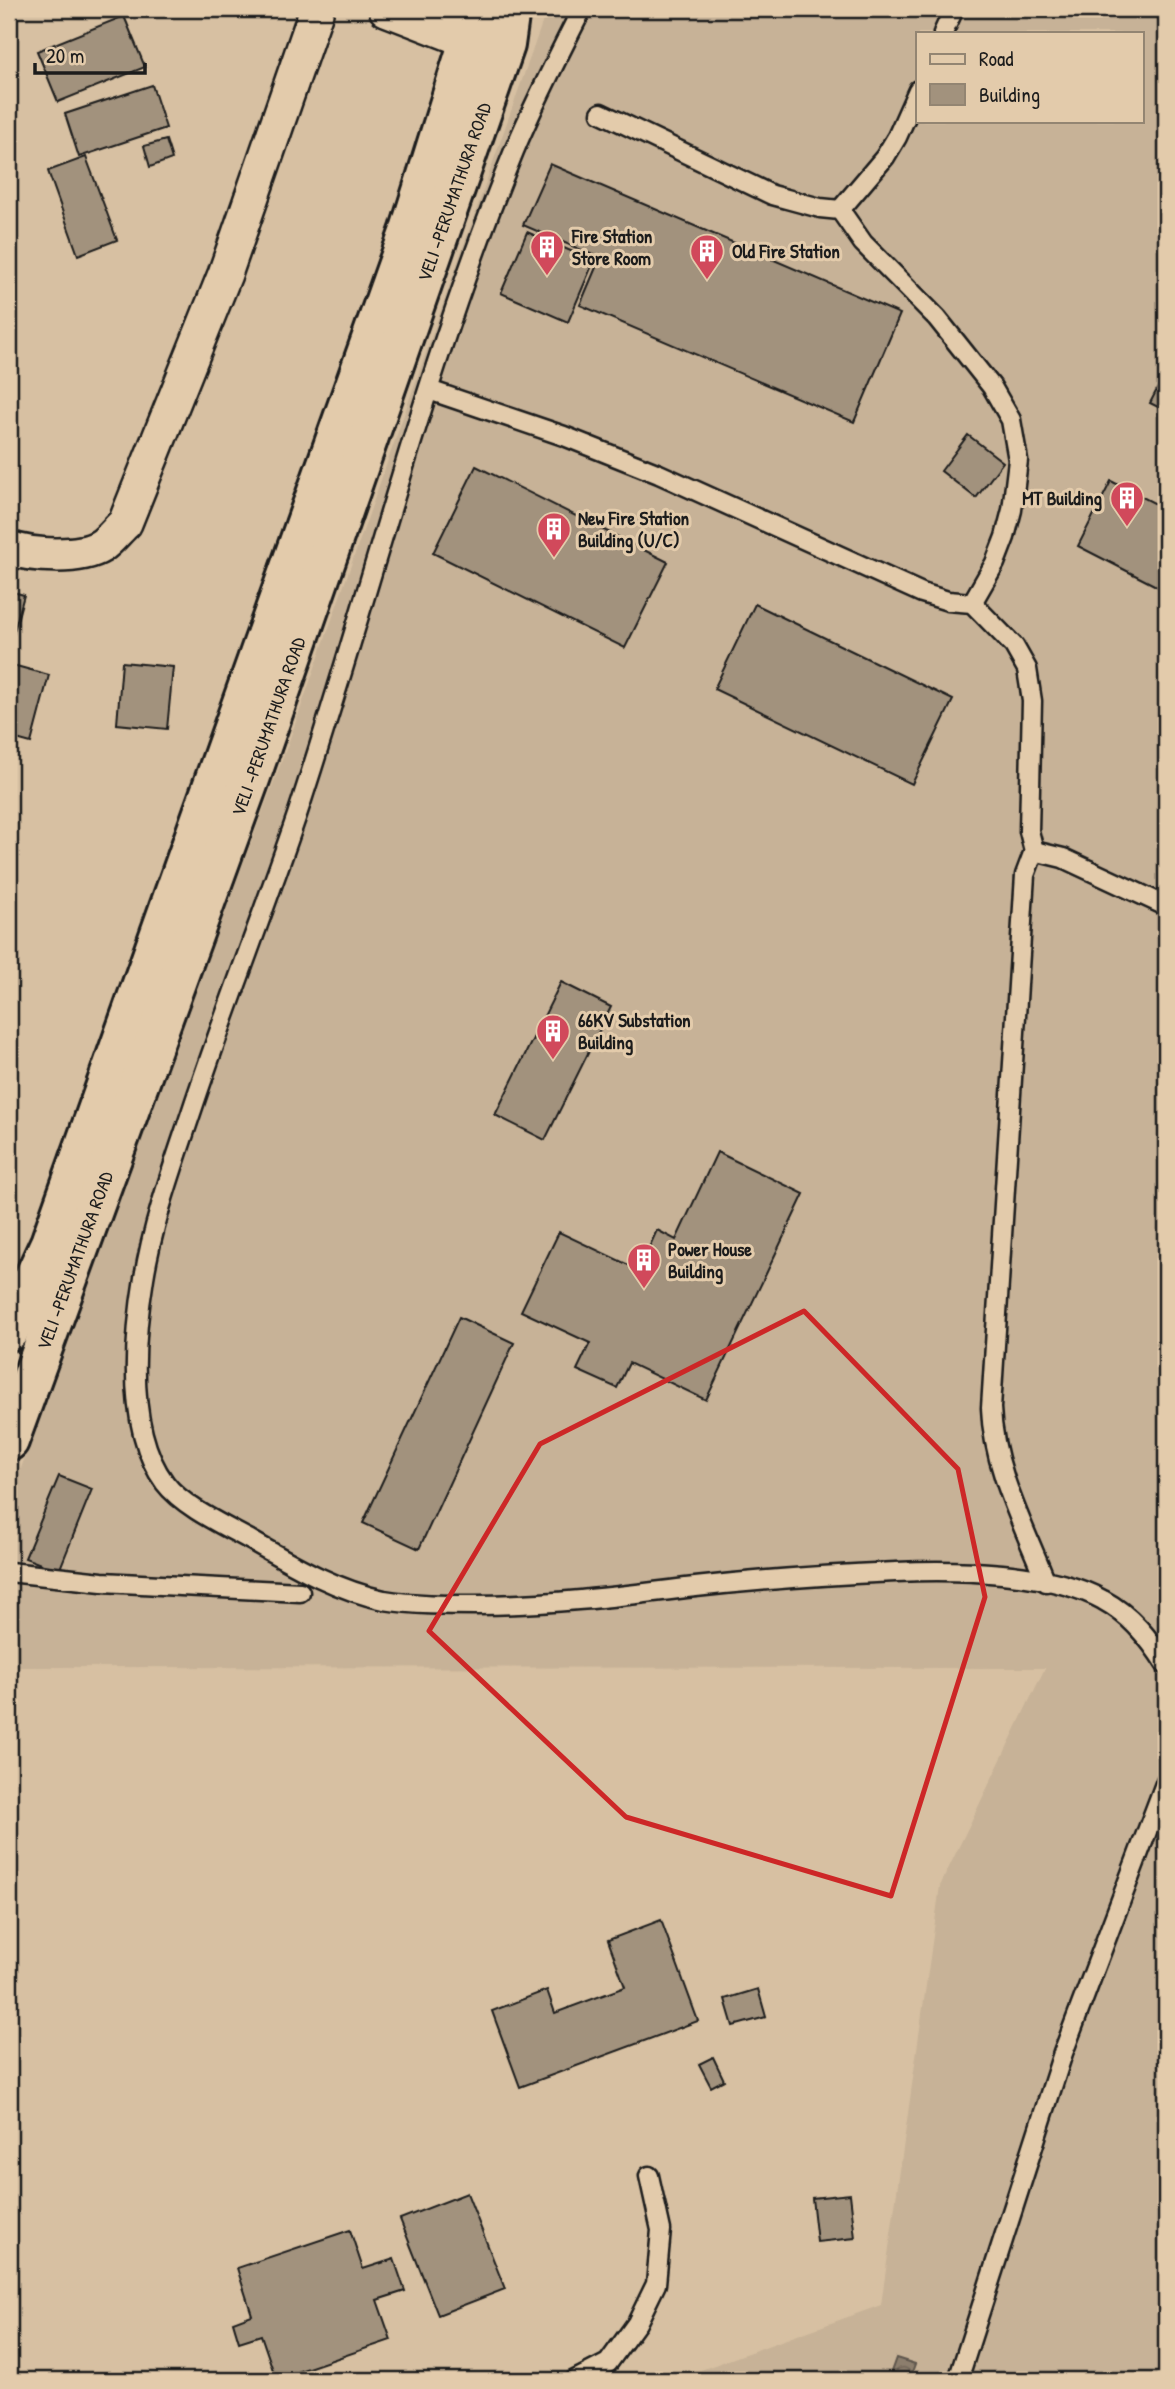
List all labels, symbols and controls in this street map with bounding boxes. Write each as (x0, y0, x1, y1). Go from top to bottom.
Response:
scale bar (35, 32, 145, 76)
legend (916, 32, 1144, 122)
text: 20 m (46, 41, 84, 70)
text: Road (979, 44, 1013, 73)
text: Building (979, 80, 1040, 109)
street label: VELI -PERUMATHURA ROAD (411, 99, 497, 285)
place label: Fire Station Store Room (571, 223, 653, 271)
building icon: Fire Station Store Room (528, 228, 566, 277)
building icon: Old Fire Station (688, 232, 726, 281)
place label: Old Fire Station (732, 238, 840, 264)
building icon: MT Building (1108, 479, 1146, 528)
place label: MT Building (1022, 485, 1103, 512)
place label: New Fire Station Building (U/C) (578, 505, 690, 554)
building icon: New Fire Station Building (U/C) (535, 510, 573, 559)
street label: VELI -PERUMATHURA ROAD (225, 634, 311, 820)
place label: 66KV Substation Building (578, 1007, 691, 1056)
building icon: 66KV Substation Building (534, 1012, 572, 1061)
street label: VELI -PERUMATHURA ROAD (30, 1168, 119, 1353)
place label: Power House Building (668, 1236, 752, 1285)
building icon: Power House Building (625, 1241, 663, 1290)

